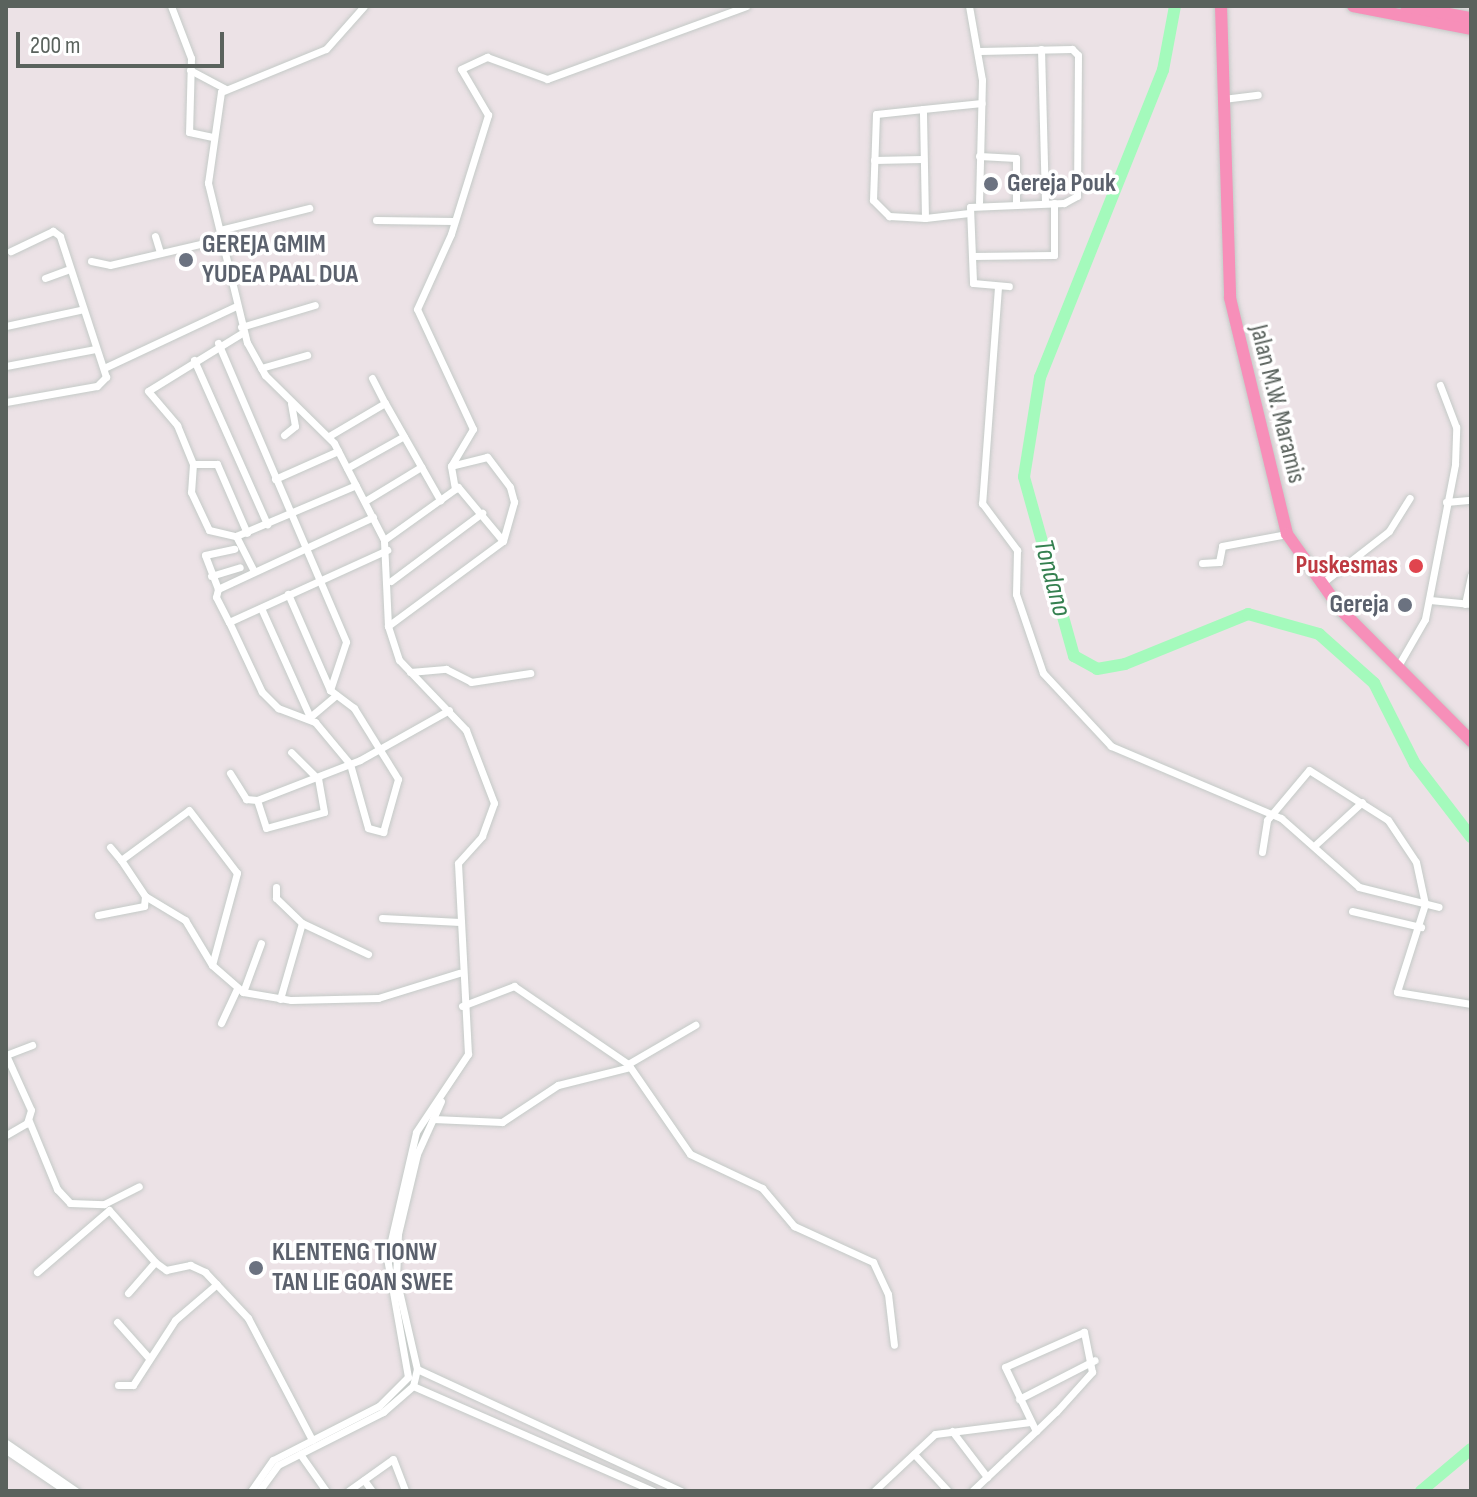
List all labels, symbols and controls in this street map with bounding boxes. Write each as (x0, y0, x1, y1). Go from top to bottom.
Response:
scale bar (20, 16, 228, 66)
text: 200 m (30, 31, 81, 60)
place label: Gereja Pouk (1007, 168, 1116, 200)
marker: Gereja Pouk (982, 175, 1000, 193)
place label: GEREJA GMIM YUDEA PAAL DUA (202, 229, 358, 290)
marker: GEREJA GMIM YUDEA PAAL DUA (177, 251, 195, 269)
street label: Jalan M.W. Maramis (1242, 321, 1312, 487)
water label: Tondano (1026, 536, 1078, 620)
place label: Puskesmas (1295, 550, 1398, 582)
marker: Puskesmas (1405, 555, 1427, 577)
place label: Gereja (1330, 589, 1389, 621)
marker: Gereja (1396, 596, 1414, 614)
place label: KLENTENG TIONW TAN LIE GOAN SWEE (272, 1237, 453, 1298)
marker: KLENTENG TIONW TAN LIE GOAN SWEE (247, 1259, 265, 1277)

